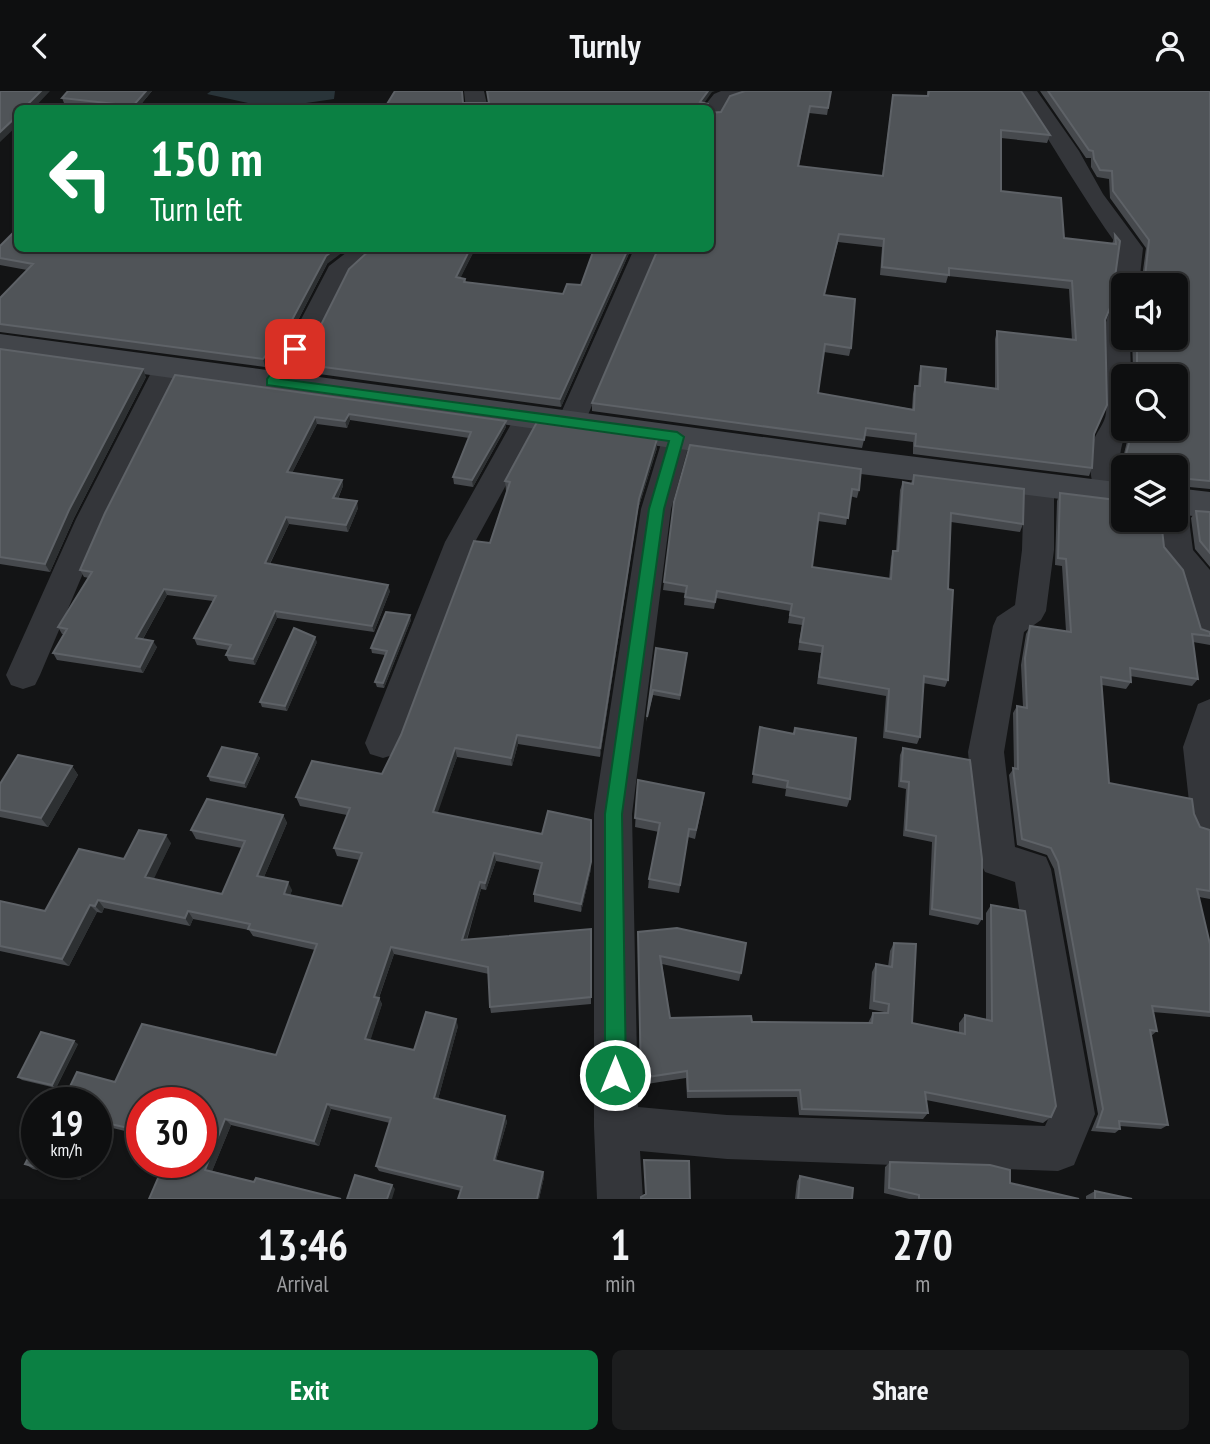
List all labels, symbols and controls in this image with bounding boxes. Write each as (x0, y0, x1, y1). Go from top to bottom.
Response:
text: Turnly (569, 25, 641, 67)
icon: back (21, 27, 59, 65)
icon: person (1151, 27, 1189, 65)
text: 150 m (150, 126, 263, 190)
icon: left (35, 133, 126, 224)
text: Turn left (150, 188, 242, 230)
map controls (1111, 273, 1188, 532)
button: sound (1111, 273, 1188, 350)
pin (265, 319, 325, 379)
icon: arrive (276, 330, 314, 368)
button: search (1111, 364, 1188, 441)
button: layers (1111, 455, 1188, 532)
position arrow (578, 1038, 652, 1112)
speed limit sign: 30 (126, 1087, 217, 1178)
text: 19 (50, 1100, 83, 1146)
text: km/h (51, 1138, 82, 1161)
text: 13:46 (257, 1217, 348, 1272)
text: 1 (610, 1217, 630, 1272)
text: 270 (893, 1217, 953, 1272)
text: Arrival (277, 1269, 329, 1298)
text: min (605, 1269, 635, 1298)
text: m (915, 1269, 930, 1298)
button: Exit (21, 1350, 598, 1430)
button: Share (612, 1350, 1189, 1430)

